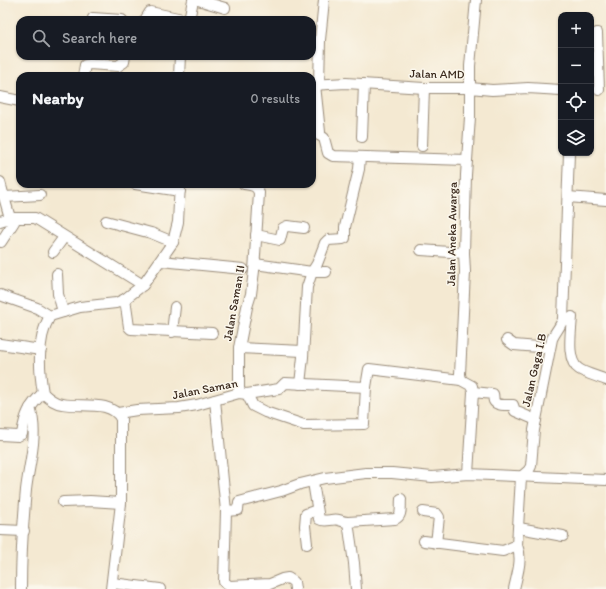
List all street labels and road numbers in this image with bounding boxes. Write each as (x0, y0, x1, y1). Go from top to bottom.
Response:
street label: Jalan AMD (409, 67, 465, 81)
street label: Jalan Aneka Awarga (444, 181, 460, 286)
street label: Jalan Saman II (220, 264, 248, 342)
street label: Jalan Gaga I.B (519, 332, 549, 408)
street label: Jalan Saman (171, 376, 239, 402)

